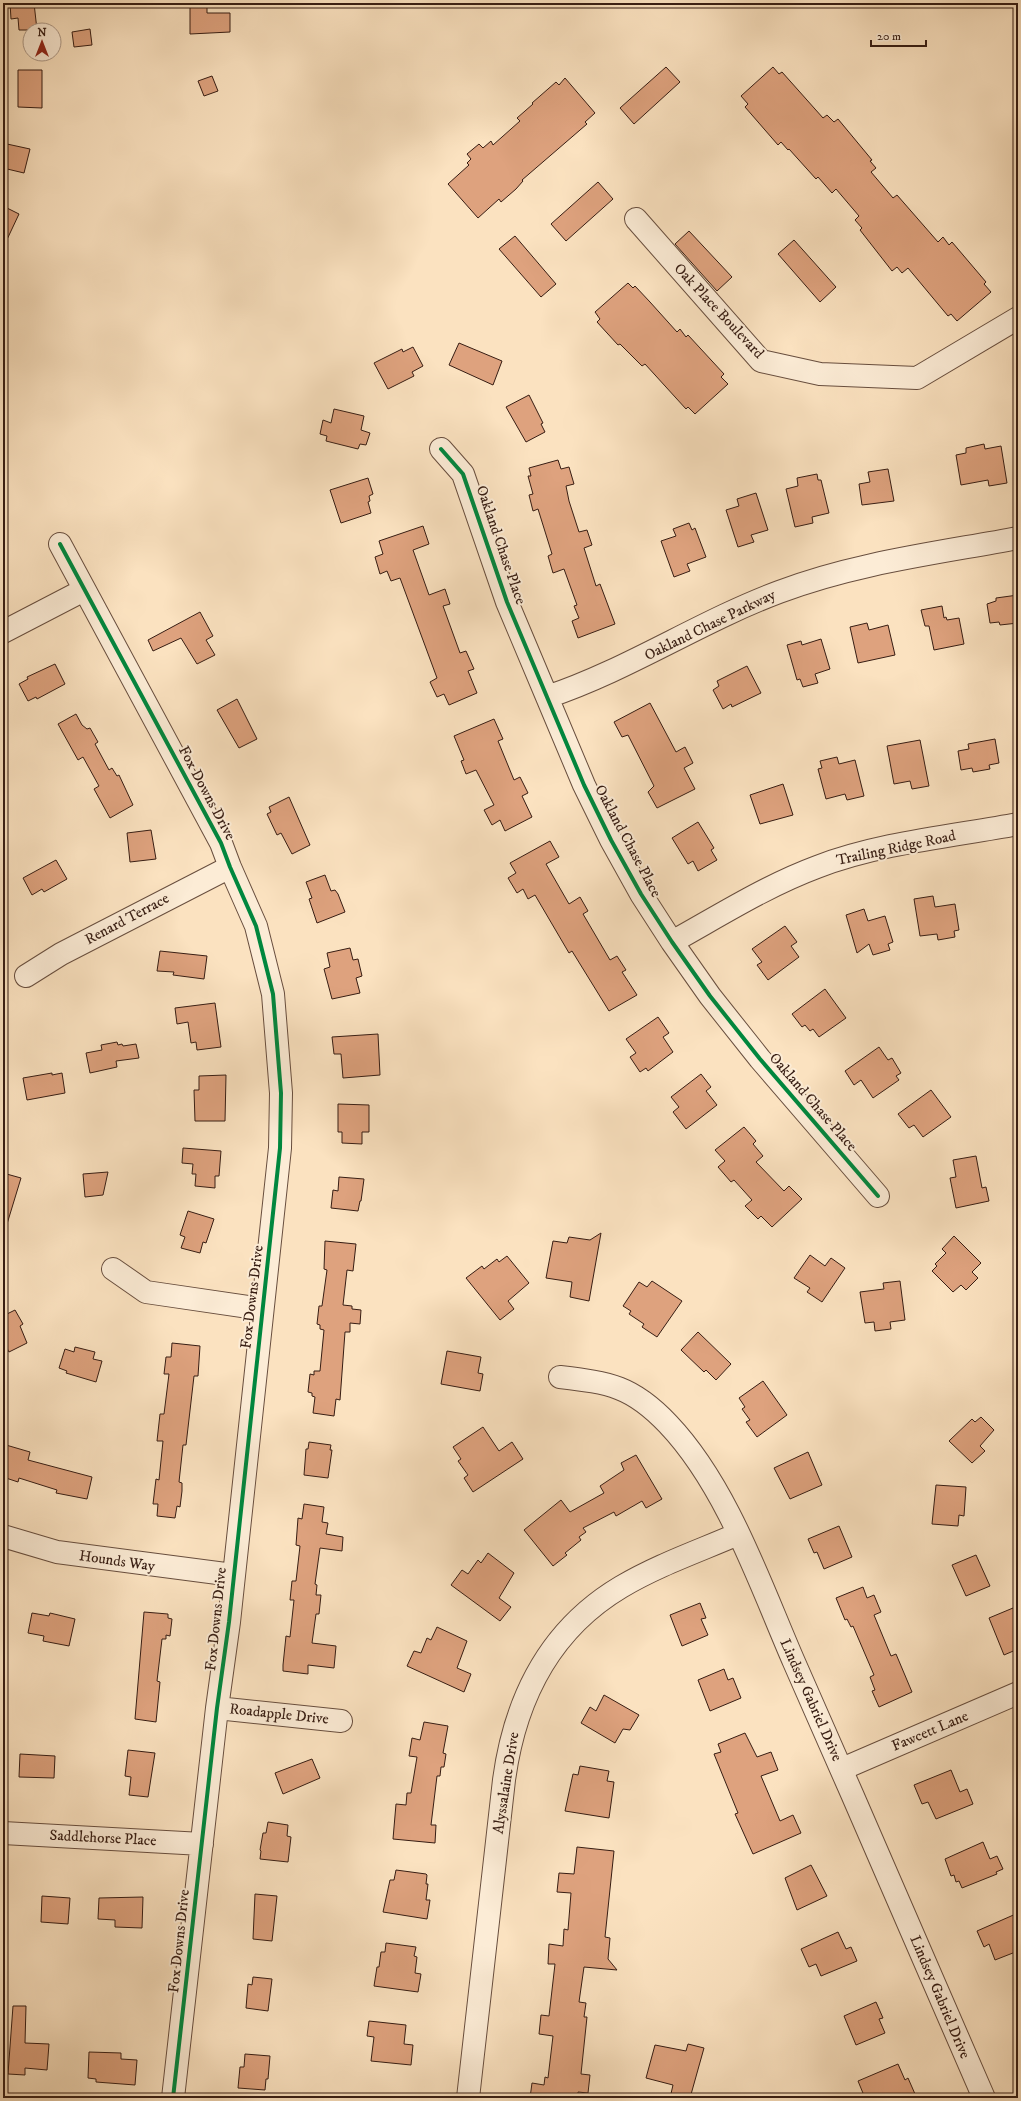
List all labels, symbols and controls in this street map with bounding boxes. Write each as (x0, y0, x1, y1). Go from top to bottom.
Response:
north arrow (22, 22, 62, 62)
scale bar (871, 22, 926, 48)
text: N (37, 26, 47, 40)
text: 20 m (877, 29, 901, 44)
street label: Oak Place Boulevard (670, 259, 768, 363)
street label: Oakland Chase Place (472, 483, 530, 607)
street label: Oakland Chase Parkway (641, 585, 779, 665)
street label: Fox Downs Drive (174, 743, 240, 843)
street label: Oakland Chase Place (590, 782, 666, 900)
street label: Trailing Ridge Road (835, 826, 958, 870)
street label: Renard Terrace (82, 889, 172, 949)
street label: Oakland Chase Place (765, 1049, 861, 1155)
street label: Fox Downs Drive (236, 1244, 268, 1350)
street label: Hounds Way (78, 1546, 157, 1576)
street label: Fox Downs Drive (201, 1566, 231, 1672)
street label: Lindsey Gabriel Drive (775, 1636, 847, 1764)
street label: Roadapple Drive (228, 1699, 330, 1729)
street label: Fawcett Lane (889, 1706, 971, 1756)
street label: Alyssalaine Drive (489, 1731, 523, 1835)
street label: Saddlehorse Place (49, 1826, 157, 1850)
street label: Fox Downs Drive (164, 1888, 194, 1994)
street label: Lindsey Gabriel Drive (905, 1932, 975, 2062)

